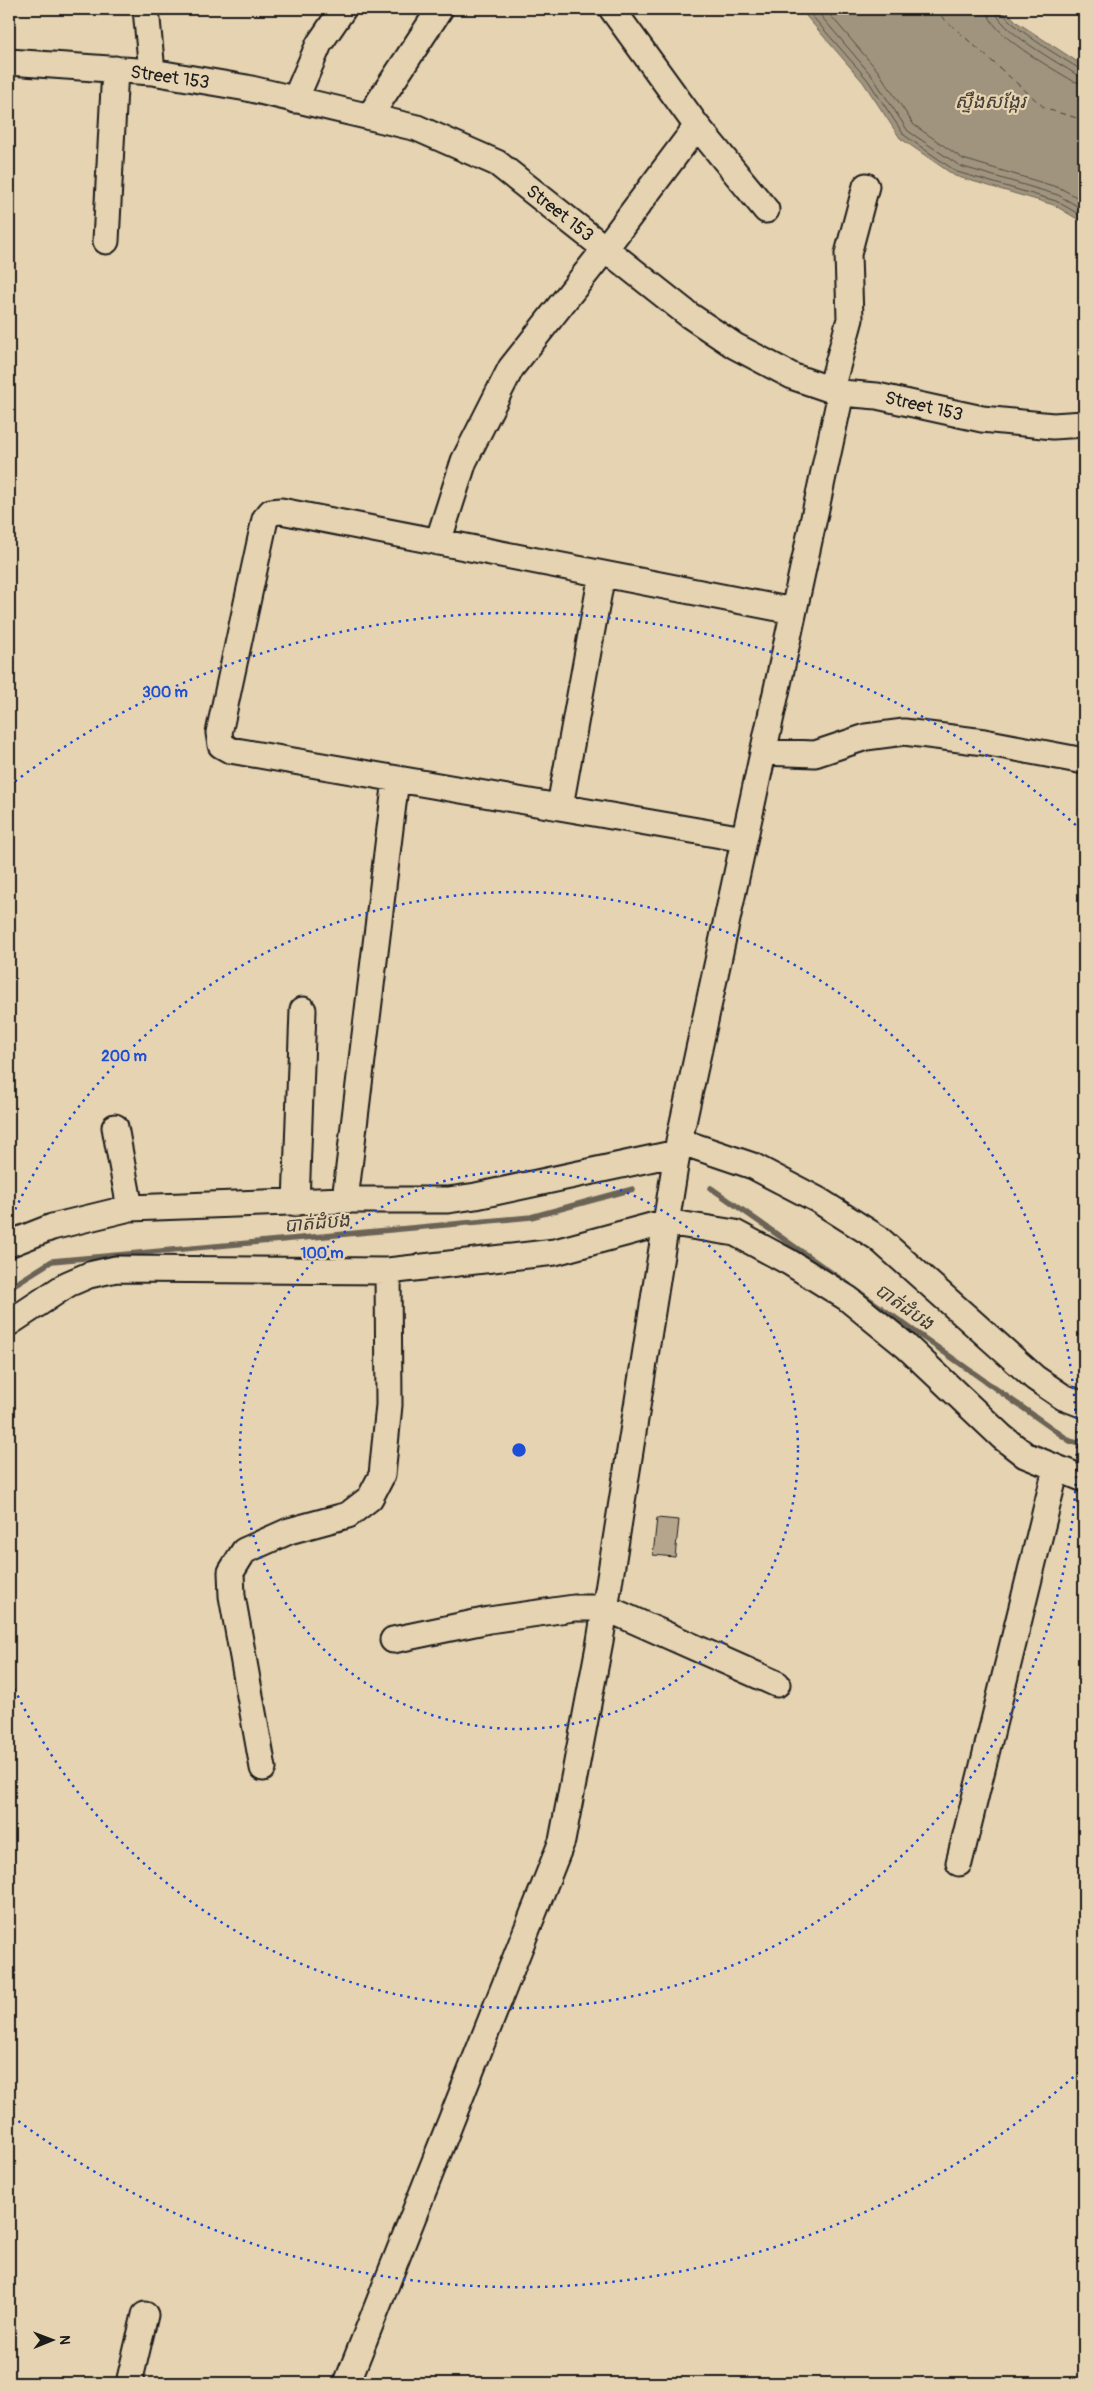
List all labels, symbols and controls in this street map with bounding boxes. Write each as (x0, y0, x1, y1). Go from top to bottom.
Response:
street label: Street 153 (129, 61, 211, 94)
water label: ស្ទឹងសង្កែរ (955, 90, 1028, 114)
street label: Street 153 (521, 180, 598, 247)
street label: Street 153 (883, 386, 965, 427)
text: 300 m (142, 683, 188, 702)
text: 200 m (101, 1047, 147, 1066)
water label: បាត់ដំបង (283, 1208, 351, 1238)
text: 100 m (301, 1244, 343, 1263)
water label: បាត់ដំបង (871, 1278, 938, 1336)
centre of rings (510, 1441, 528, 1459)
north arrow (28, 2314, 78, 2364)
text: N (56, 2335, 73, 2345)

